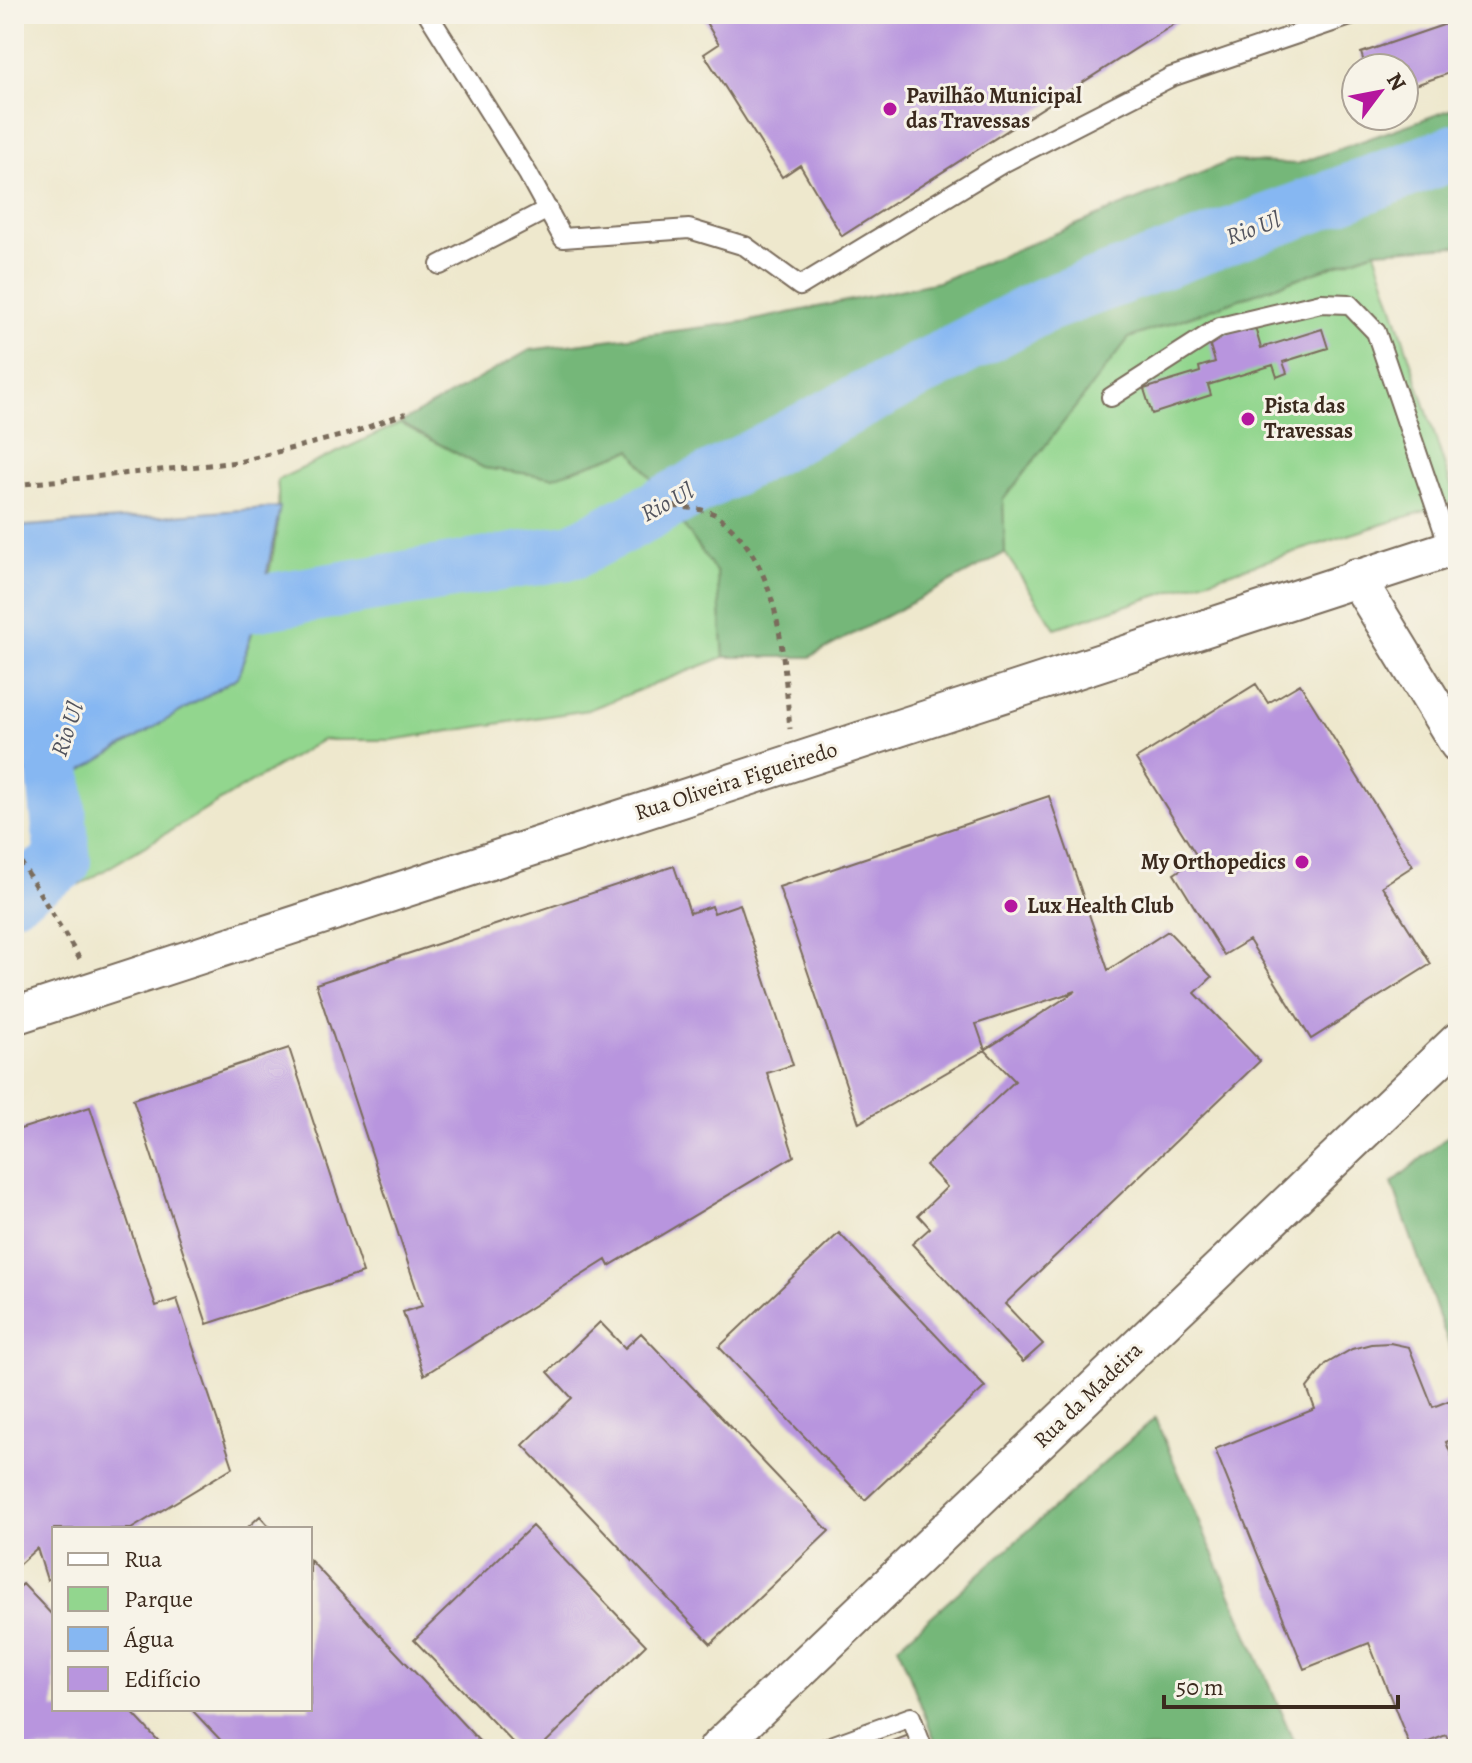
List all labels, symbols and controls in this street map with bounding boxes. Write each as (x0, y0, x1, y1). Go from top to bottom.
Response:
north arrow (1340, 52, 1420, 132)
text: N (1379, 67, 1413, 97)
place label: Pavilhão Municipal das Travessas (906, 81, 1082, 136)
marker: Pavilhão Municipal das Travessas (881, 100, 899, 118)
water label: Rio Ul (1221, 203, 1285, 253)
place label: Pista das Travessas (1264, 391, 1353, 446)
marker: Pista das Travessas (1239, 410, 1257, 428)
water label: Rio Ul (635, 475, 699, 529)
water label: Rio Ul (43, 697, 91, 761)
street label: Rua Oliveira Figueiredo (631, 734, 841, 828)
place label: My Orthopedics (1141, 847, 1286, 877)
marker: My Orthopedics (1293, 853, 1311, 871)
place label: Lux Health Club (1027, 891, 1174, 921)
marker: Lux Health Club (1002, 897, 1020, 915)
street label: Rua da Madeira (1027, 1335, 1150, 1455)
legend (52, 1527, 312, 1711)
text: Rua (124, 1543, 163, 1575)
text: Parque (124, 1583, 193, 1615)
text: Água (123, 1623, 175, 1655)
scale bar (1164, 1659, 1398, 1709)
text: Edifício (124, 1663, 201, 1695)
text: 50 m (1176, 1671, 1224, 1703)

